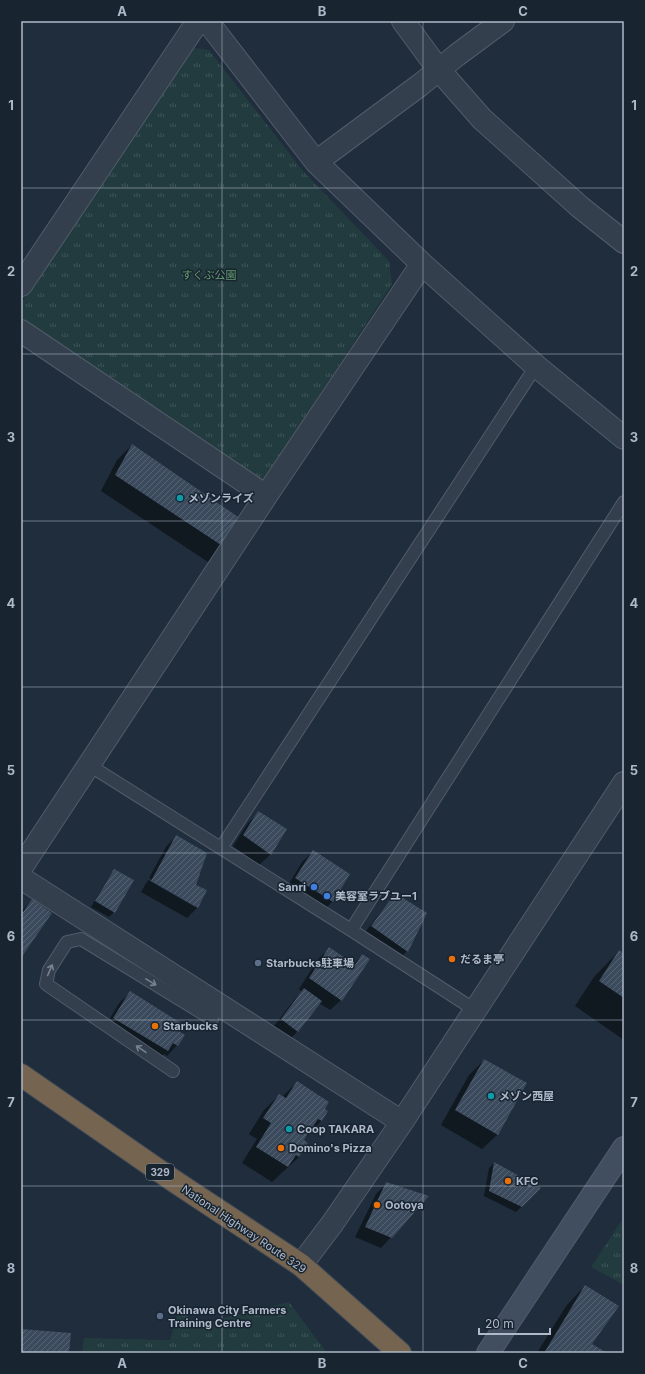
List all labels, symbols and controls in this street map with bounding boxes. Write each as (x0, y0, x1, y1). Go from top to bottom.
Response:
text: A (117, 3, 127, 19)
text: B (318, 3, 327, 19)
text: C (518, 3, 528, 19)
text: 1 (8, 97, 14, 113)
text: 1 (631, 97, 637, 113)
text: 2 (7, 263, 15, 279)
text: 2 (630, 263, 638, 279)
park label: すくぶ公園 (182, 268, 237, 282)
text: 3 (7, 429, 15, 445)
text: 3 (630, 429, 638, 445)
place label: メゾンライズ (188, 491, 254, 505)
marker: メゾンライズ (175, 493, 185, 503)
text: 4 (7, 595, 16, 611)
text: 4 (630, 595, 639, 611)
text: 5 (7, 762, 15, 778)
text: 5 (630, 762, 638, 778)
place label: Sanri (278, 880, 306, 894)
marker: Sanri (309, 882, 319, 892)
place label: 美容室ラブユー1 (335, 889, 417, 903)
marker: 美容室ラブユー1 (322, 891, 332, 901)
text: 6 (7, 928, 15, 944)
text: 6 (630, 928, 638, 944)
place label: だるま亭 (460, 952, 504, 966)
marker: だるま亭 (447, 954, 457, 964)
place label: Starbucks駐車場 (266, 956, 354, 970)
marker: Starbucks駐車場 (253, 958, 263, 968)
one-way arrow (47, 964, 54, 976)
one-way arrow (145, 978, 157, 986)
place label: Starbucks (163, 1019, 218, 1033)
marker: Starbucks (150, 1021, 160, 1031)
one-way arrow (136, 1045, 147, 1053)
place label: メゾン西屋 (499, 1089, 554, 1103)
marker: メゾン西屋 (486, 1091, 496, 1101)
text: 7 (7, 1094, 15, 1110)
text: 7 (630, 1094, 638, 1110)
place label: Coop TAKARA (297, 1122, 374, 1136)
marker: Coop TAKARA (284, 1124, 294, 1134)
place label: Domino's Pizza (289, 1141, 372, 1155)
marker: Domino's Pizza (276, 1143, 286, 1153)
road number: 329 (146, 1164, 174, 1180)
place label: KFC (516, 1174, 539, 1188)
marker: KFC (503, 1176, 513, 1186)
street label: National Highway Route 329 (179, 1182, 309, 1276)
place label: Ootoya (385, 1198, 424, 1212)
marker: Ootoya (372, 1200, 382, 1210)
text: 8 (7, 1260, 15, 1276)
text: 8 (630, 1260, 638, 1276)
place label: Okinawa City Farmers Training Centre (168, 1303, 286, 1330)
scale bar (479, 1310, 550, 1336)
marker: Okinawa City Farmers Training Centre (155, 1311, 165, 1321)
text: 20 m (485, 1316, 514, 1331)
text: A (117, 1355, 127, 1371)
text: B (318, 1355, 327, 1371)
text: C (518, 1355, 528, 1371)

